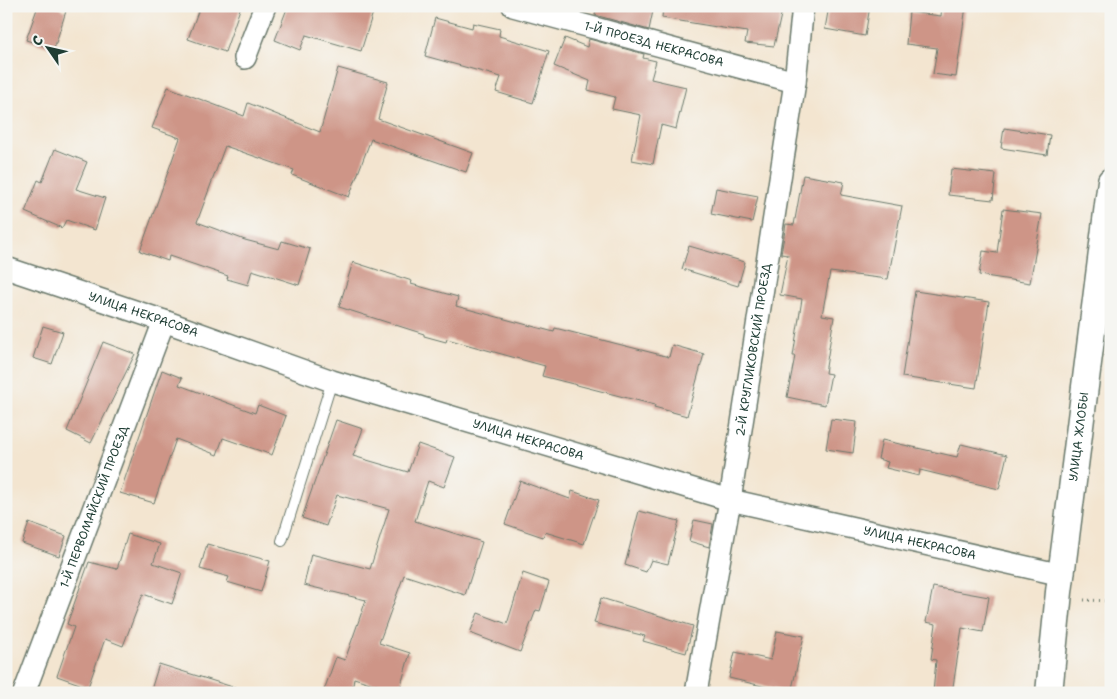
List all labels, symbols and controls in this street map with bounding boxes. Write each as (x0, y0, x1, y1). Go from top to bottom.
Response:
street label: 1-Й ПРОЕЗД НЕКРАСОВА (583, 18, 726, 70)
north arrow (22, 22, 72, 72)
text: С (27, 32, 47, 49)
street label: 2-Й КРУГЛИКОВСКИЙ ПРОЕЗД (732, 262, 775, 437)
street label: УЛИЦА НЕКРАСОВА (86, 288, 201, 341)
street label: УЛИЦА ЖЛОБЫ (1065, 391, 1092, 482)
street label: УЛИЦА НЕКРАСОВА (471, 416, 586, 464)
street label: 1-Й ПЕРВОМАЙСКИЙ ПРОЕЗД (56, 423, 132, 590)
street label: УЛИЦА НЕКРАСОВА (862, 522, 978, 563)

